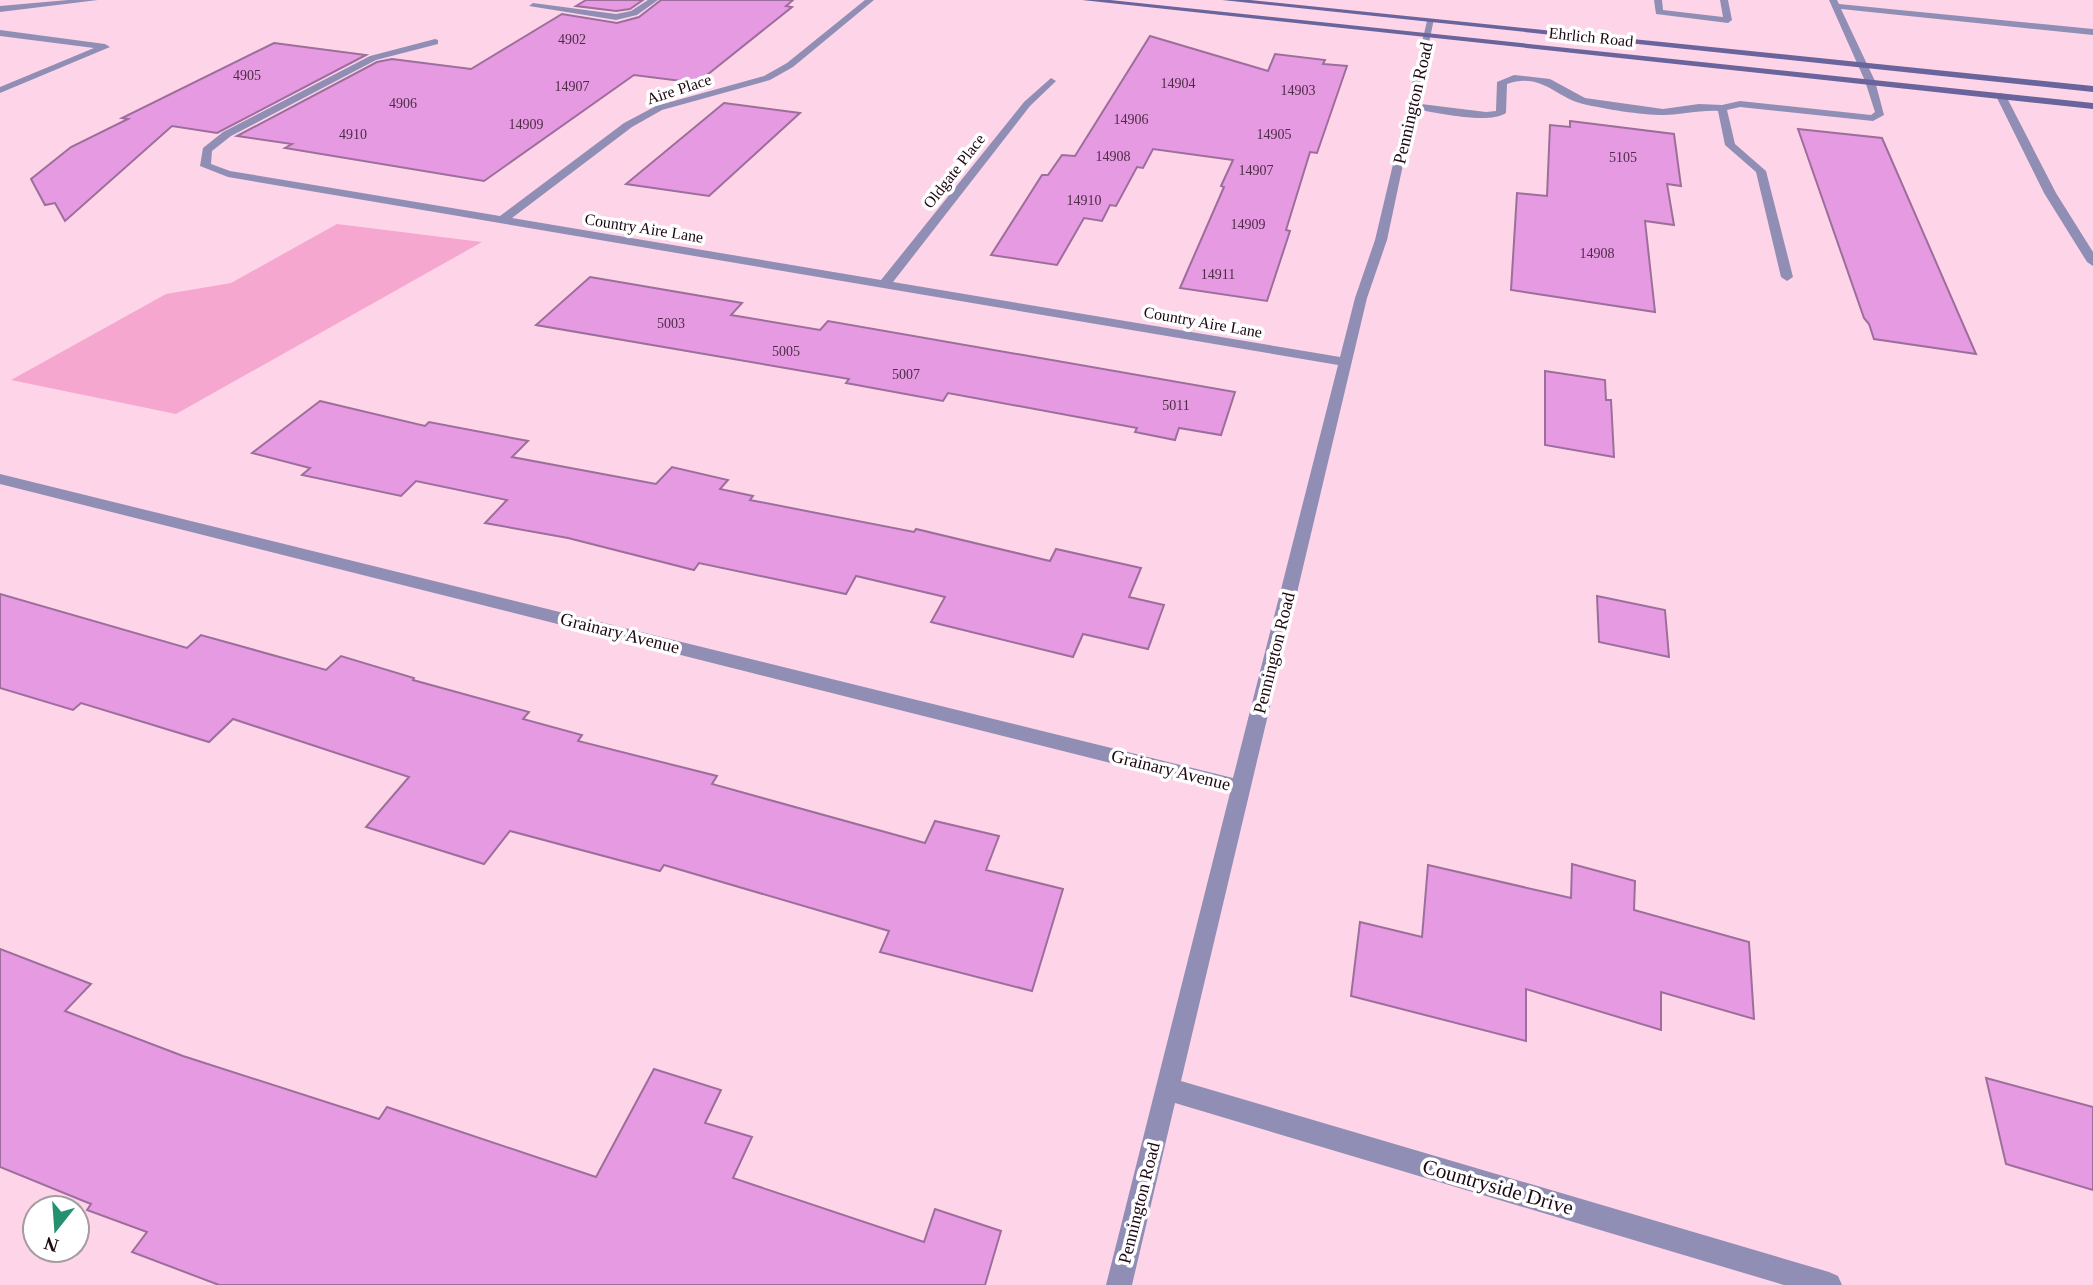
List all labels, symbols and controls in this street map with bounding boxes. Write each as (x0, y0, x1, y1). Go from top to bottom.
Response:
street label: Ehrlich Road (1548, 24, 1634, 50)
house number: 4902 (558, 32, 586, 47)
street label: Pennington Road (1389, 40, 1437, 166)
house number: 4905 (233, 68, 261, 83)
street label: Aire Place (644, 71, 714, 107)
house number: 14904 (1161, 76, 1196, 91)
house number: 14907 (555, 79, 590, 94)
house number: 14903 (1281, 83, 1316, 98)
house number: 4906 (389, 96, 417, 111)
house number: 14906 (1114, 112, 1149, 127)
house number: 14909 (509, 117, 544, 132)
house number: 4910 (339, 127, 367, 142)
house number: 14905 (1257, 127, 1292, 142)
street label: Oldgate Place (920, 131, 989, 212)
house number: 14908 (1096, 149, 1131, 164)
house number: 5105 (1609, 150, 1637, 165)
house number: 14907 (1239, 163, 1274, 178)
house number: 14910 (1067, 193, 1102, 208)
street label: Country Aire Lane (583, 210, 705, 247)
house number: 14909 (1231, 217, 1266, 232)
house number: 14908 (1580, 246, 1615, 261)
house number: 14911 (1201, 267, 1235, 282)
street label: Country Aire Lane (1142, 303, 1264, 342)
house number: 5003 (657, 316, 685, 331)
house number: 5005 (772, 344, 800, 359)
house number: 5007 (892, 367, 920, 382)
house number: 5011 (1162, 398, 1190, 413)
street label: Pennington Road (1249, 590, 1299, 716)
street label: Grainary Avenue (558, 609, 682, 657)
street label: Grainary Avenue (1109, 746, 1233, 794)
street label: Pennington Road (1114, 1140, 1164, 1266)
street label: Countryside Drive (1420, 1154, 1576, 1220)
north arrow (21, 1194, 91, 1264)
text: N (41, 1233, 61, 1257)

